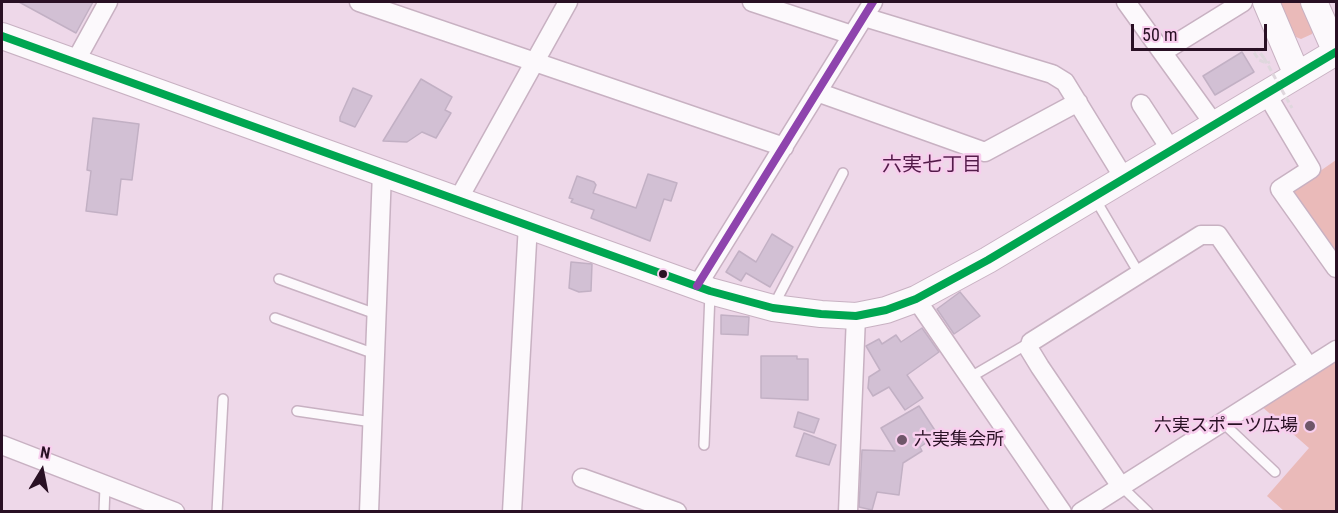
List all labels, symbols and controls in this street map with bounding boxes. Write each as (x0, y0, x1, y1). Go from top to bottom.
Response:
scale bar (1134, 12, 1270, 50)
text: 50 m (1142, 24, 1177, 45)
district label: 六実七丁目 (882, 154, 982, 178)
unlabelled marker (657, 268, 669, 280)
place label: 六実スポーツ広場 (1154, 415, 1298, 437)
marker: 六実スポーツ広場 (1303, 419, 1317, 433)
place label: 六実集会所 (914, 429, 1004, 451)
marker: 六実集会所 (895, 433, 909, 447)
north arrow (12, 441, 72, 501)
text: N (39, 443, 52, 463)

